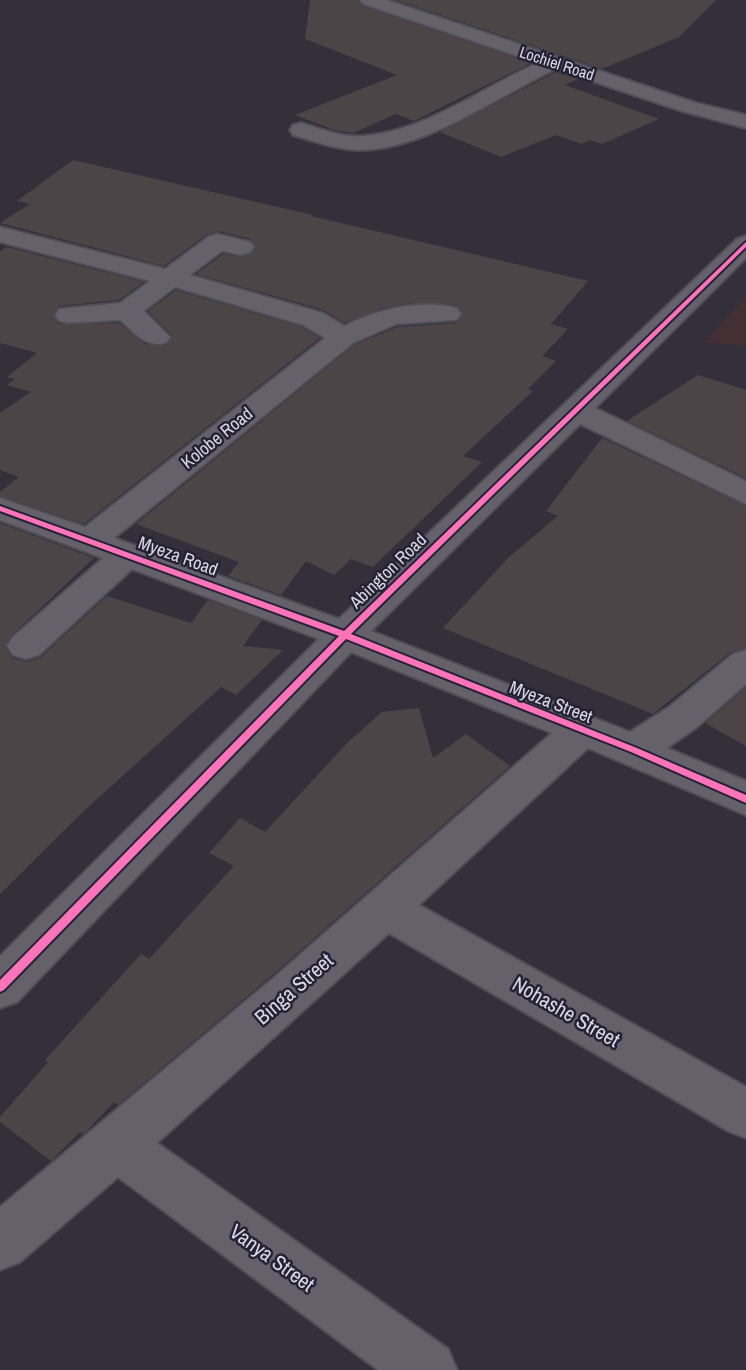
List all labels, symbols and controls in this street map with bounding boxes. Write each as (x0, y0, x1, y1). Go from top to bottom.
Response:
street label: Lochiel Road (517, 41, 597, 85)
street label: Kolobe Road (176, 401, 258, 474)
street label: Abington Road (343, 527, 432, 615)
street label: Myeza Road (135, 530, 221, 581)
street label: Myeza Street (506, 674, 596, 729)
street label: Binga Street (248, 946, 339, 1031)
street label: Nohashe Street (507, 969, 625, 1054)
street label: Vanya Street (224, 1217, 321, 1298)

